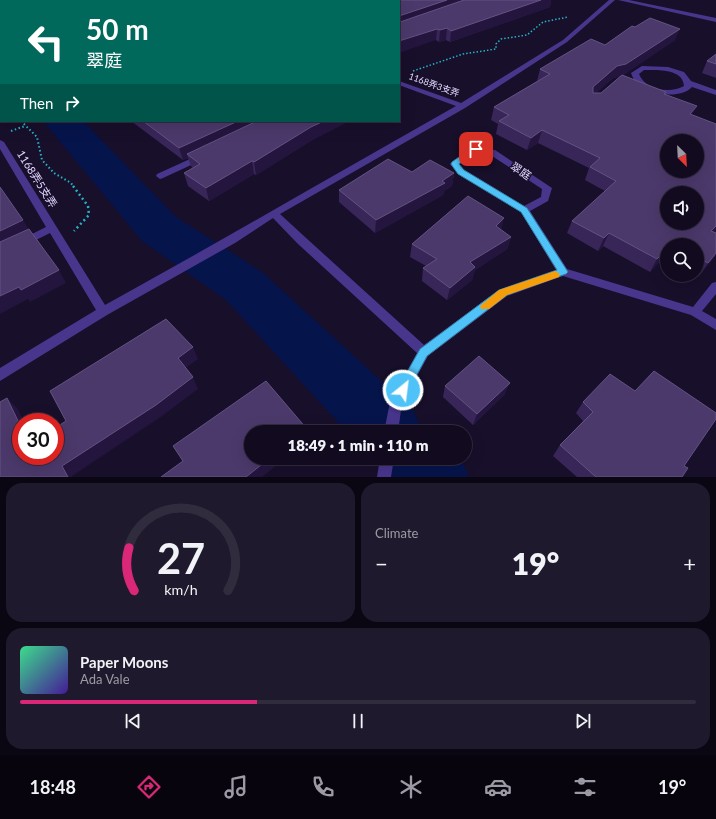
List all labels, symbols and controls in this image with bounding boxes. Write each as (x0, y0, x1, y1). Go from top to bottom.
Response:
text: 50 m (86, 12, 149, 46)
icon: left (20, 16, 72, 68)
text: 翠庭 (86, 49, 122, 71)
street label: 1168弄3支弄 (407, 70, 461, 99)
icon: right (61, 92, 83, 114)
text: Then (20, 94, 53, 112)
pin (459, 132, 493, 166)
north arrow (660, 134, 704, 178)
map controls (660, 134, 704, 282)
icon: arrive (465, 138, 487, 160)
street label: 1168弄5支弄 (15, 148, 60, 210)
street label: 翠庭 (509, 159, 534, 182)
button: sound (660, 186, 704, 230)
button: search (660, 238, 704, 282)
position arrow (382, 369, 424, 411)
speed limit sign: 30 (12, 413, 64, 465)
text: 18:49 · 1 min · 110 m (287, 436, 429, 454)
text: Climate (375, 525, 418, 541)
text: 27 (156, 532, 205, 582)
text: 19° (512, 545, 559, 581)
text: − (375, 550, 388, 577)
text: + (683, 550, 696, 577)
text: km/h (164, 580, 197, 597)
text: Paper Moons (80, 653, 168, 671)
text: Ada Vale (80, 671, 130, 687)
icon: previous (122, 710, 144, 732)
icon: pause (347, 710, 369, 732)
icon: next (572, 710, 594, 732)
icon: directions (135, 773, 163, 801)
icon: music (222, 773, 250, 801)
icon: phone (309, 773, 337, 801)
icon: climate (397, 773, 425, 801)
icon: car (484, 773, 512, 801)
icon: filters (571, 773, 599, 801)
text: 18:48 (30, 776, 76, 798)
text: 19° (658, 776, 686, 798)

